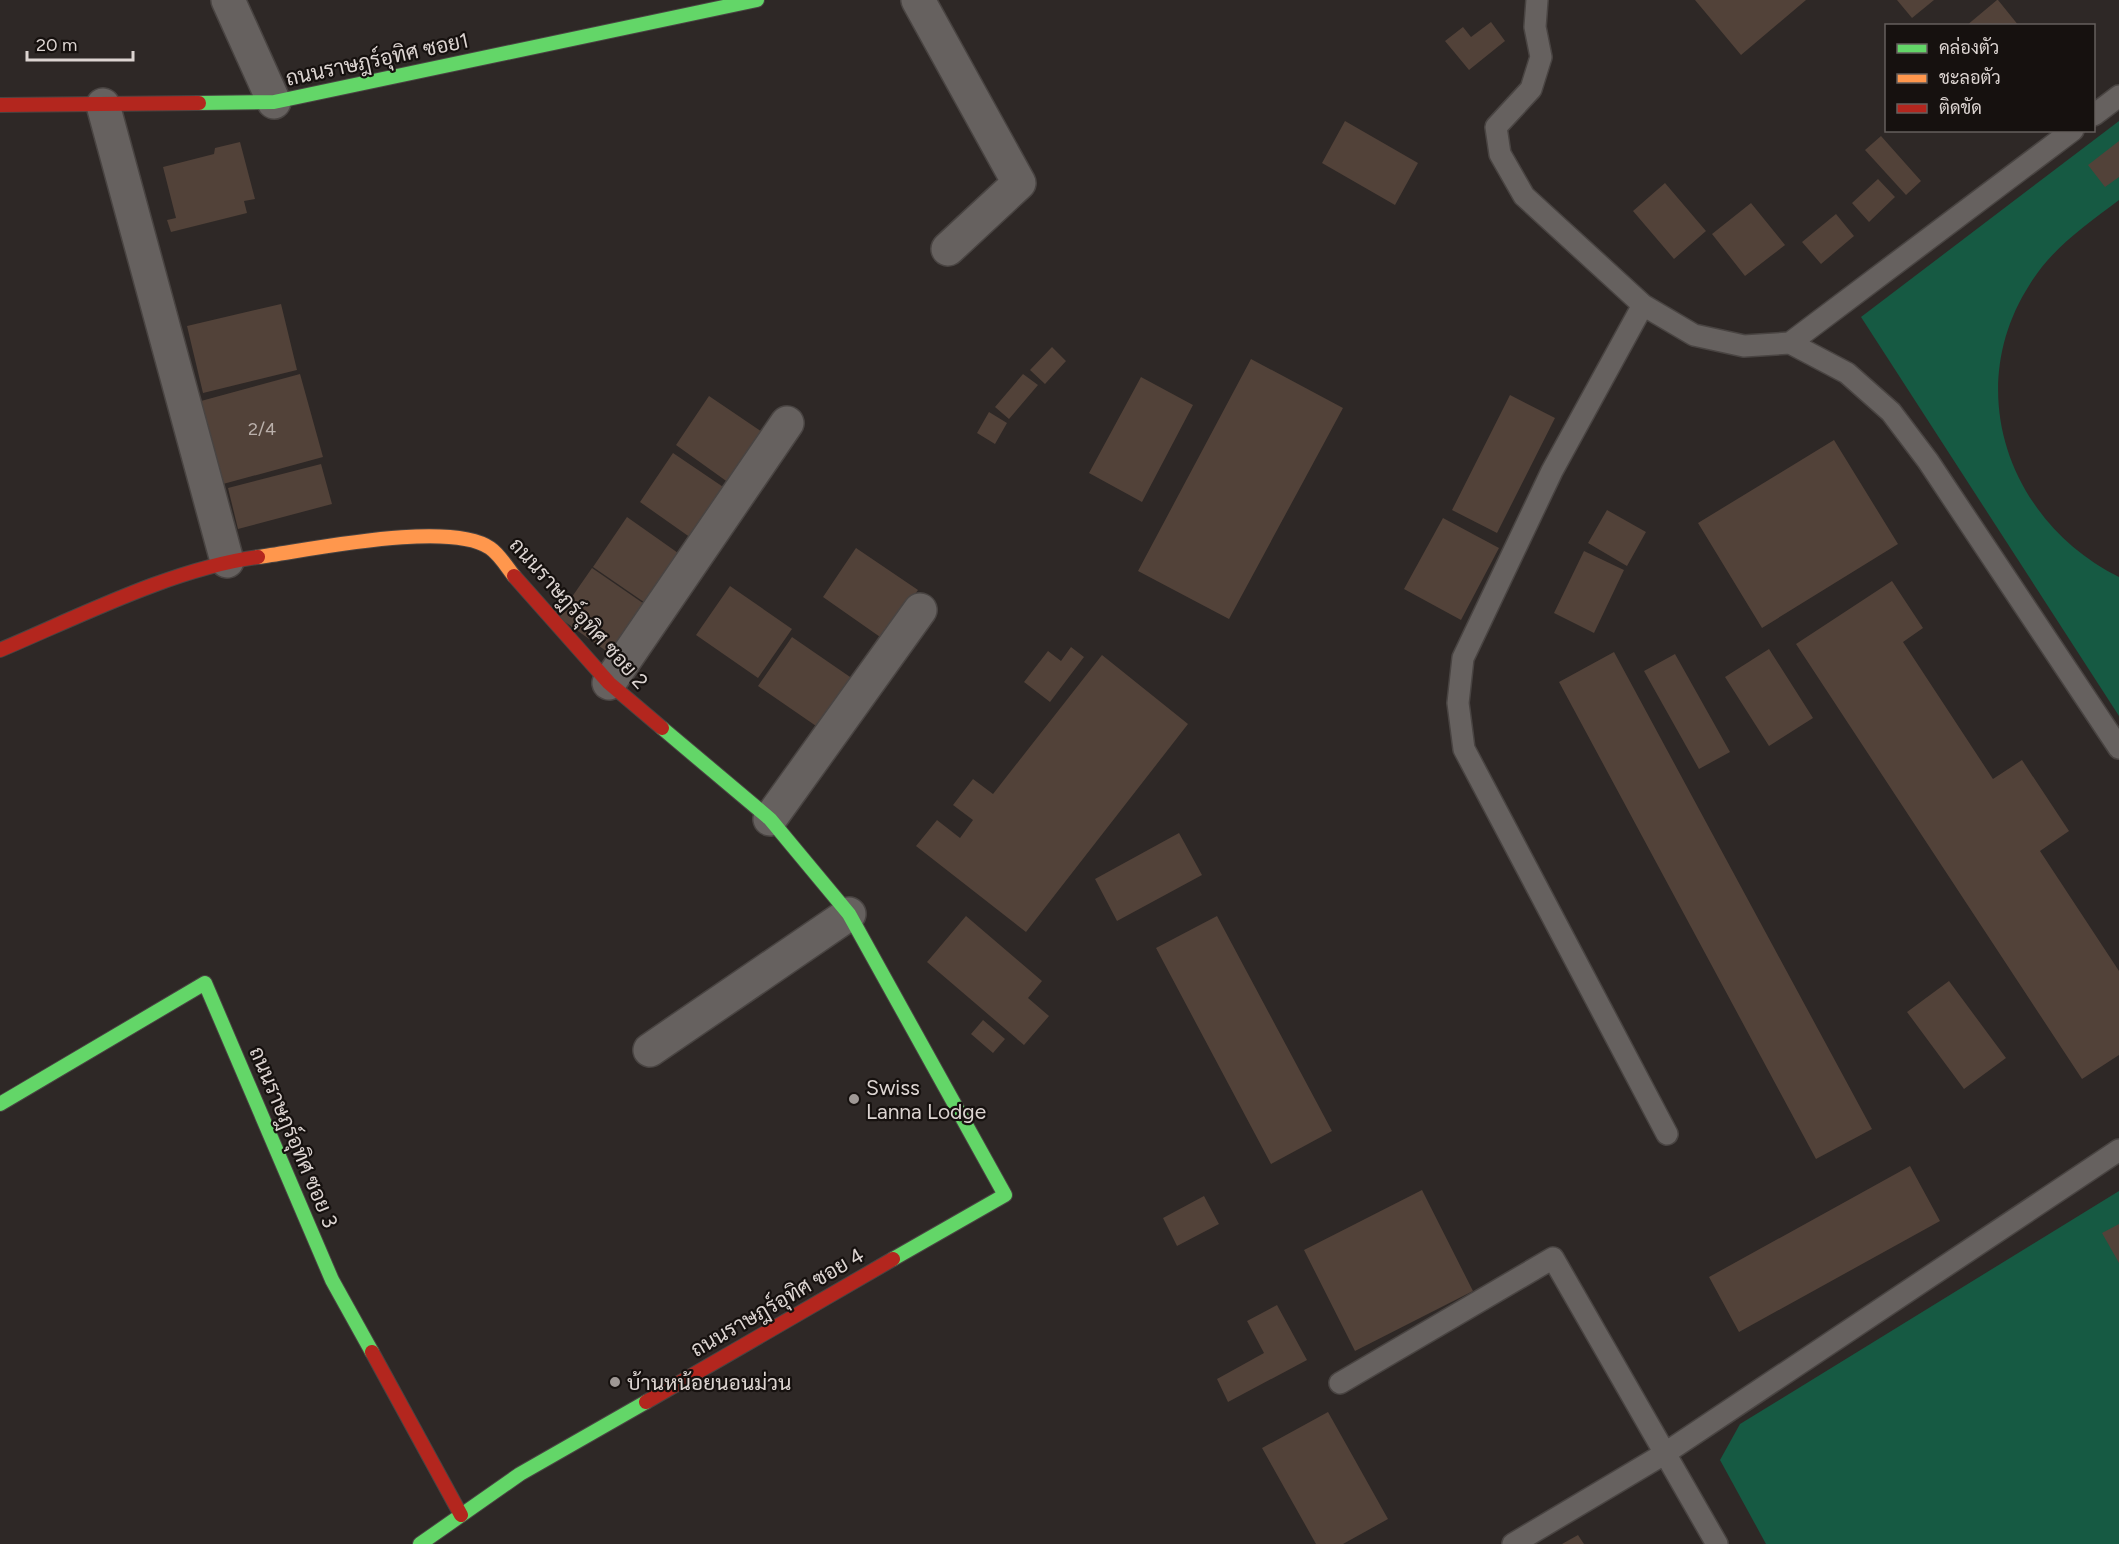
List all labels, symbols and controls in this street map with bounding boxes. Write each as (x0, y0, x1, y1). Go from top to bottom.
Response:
scale bar (27, 24, 134, 62)
legend (1885, 24, 2095, 132)
street label: ถนนราษฎร์อุทิศ ซอย1 (283, 26, 471, 93)
text: 20 m (36, 34, 77, 56)
text: คล่องตัว (1939, 36, 1999, 59)
text: ชะลอตัว (1939, 67, 2001, 89)
text: ติดขัด (1939, 97, 1982, 119)
house number: 2/4 (248, 418, 276, 440)
street label: ถนนราษฎร์อุทิศ ซอย 2 (503, 532, 654, 695)
street label: ถนนราษฎร์อุทิศ ซอย 3 (243, 1042, 344, 1232)
place label: Swiss Lanna Lodge (866, 1075, 986, 1124)
marker: Swiss Lanna Lodge (847, 1092, 861, 1106)
street label: ถนนราษฎร์อุทิศ ซอย 4 (685, 1241, 869, 1364)
place label: บ้านหน้อยนอนม่วน (627, 1370, 791, 1395)
marker: บ้านหน้อยนอนม่วน (608, 1375, 622, 1389)

